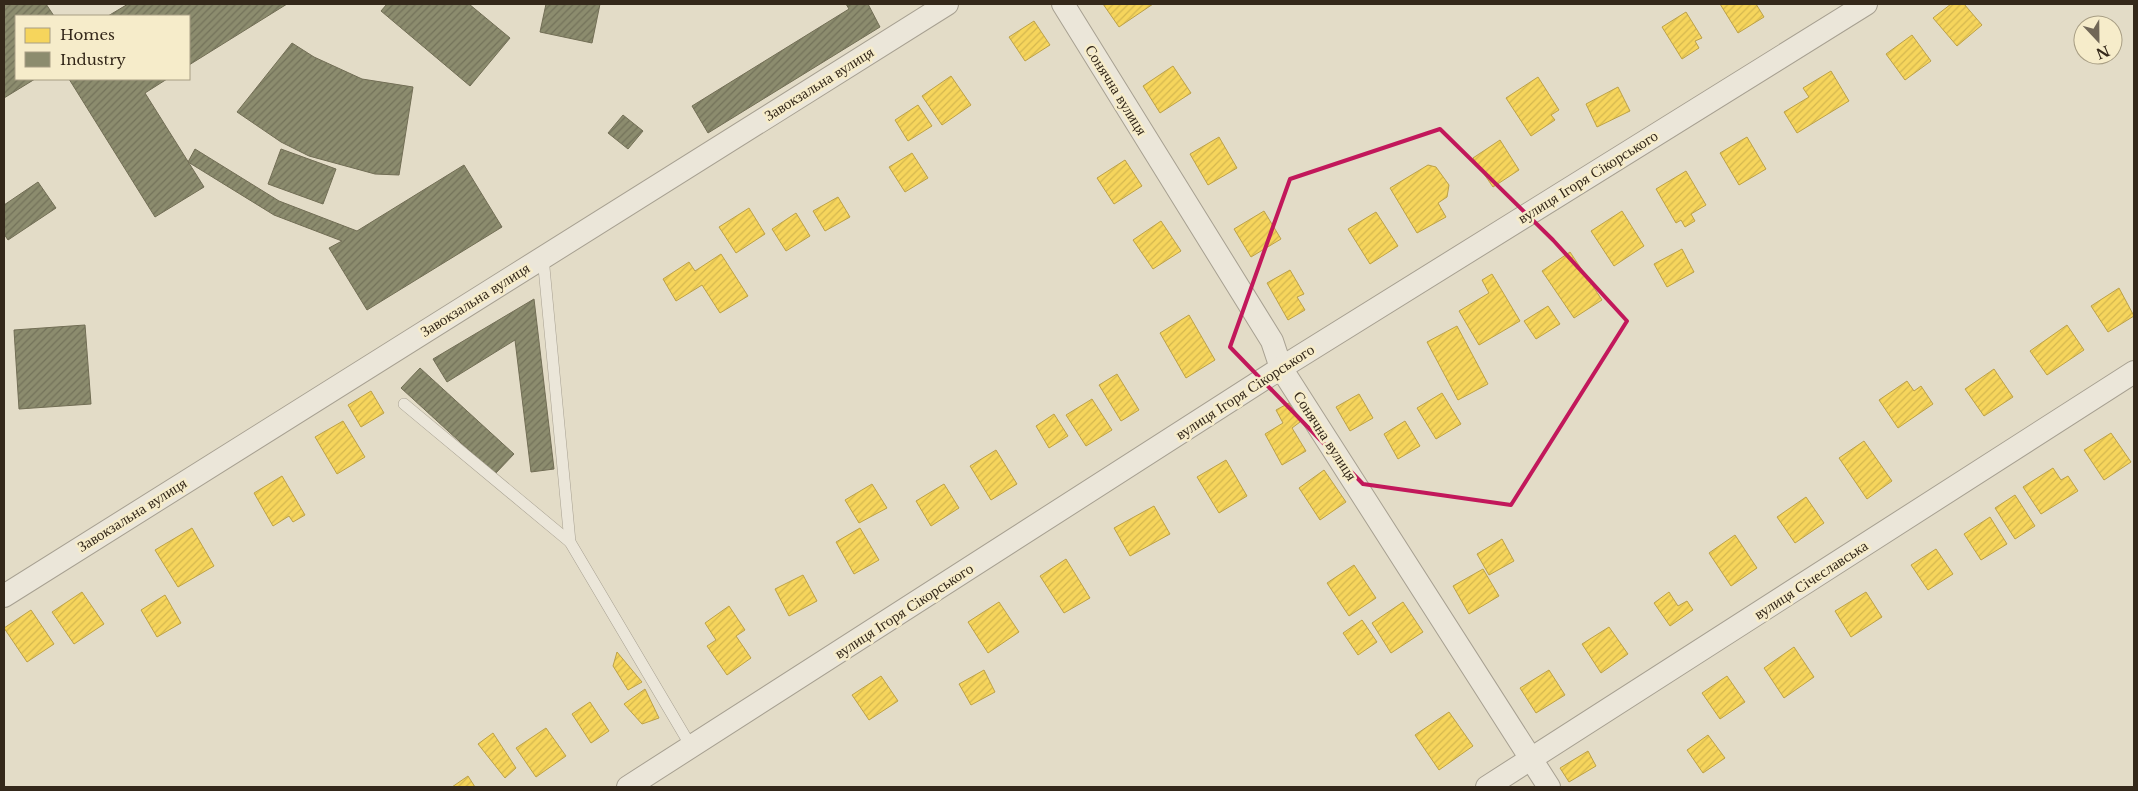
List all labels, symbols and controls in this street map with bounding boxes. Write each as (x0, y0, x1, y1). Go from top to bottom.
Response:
legend (15, 15, 190, 80)
north arrow (2073, 15, 2123, 65)
text: Homes (60, 25, 115, 44)
street label: Сонячна вулиця (1081, 41, 1152, 138)
text: N (2093, 41, 2112, 63)
street label: Завокзальна вулиця (760, 42, 877, 125)
text: Industry (60, 50, 126, 69)
street label: вулиця Ігоря Сікорського (1514, 126, 1661, 227)
street label: Завокзальна вулиця (416, 258, 533, 341)
street label: вулиця Ігоря Сікорського (1172, 340, 1318, 444)
street label: Сонячна вулиця (1289, 387, 1361, 484)
street label: Завокзальна вулиця (73, 473, 190, 556)
street label: вулиця Січеславська (1750, 536, 1872, 623)
street label: вулиця Ігоря Сікорського (831, 559, 977, 663)

